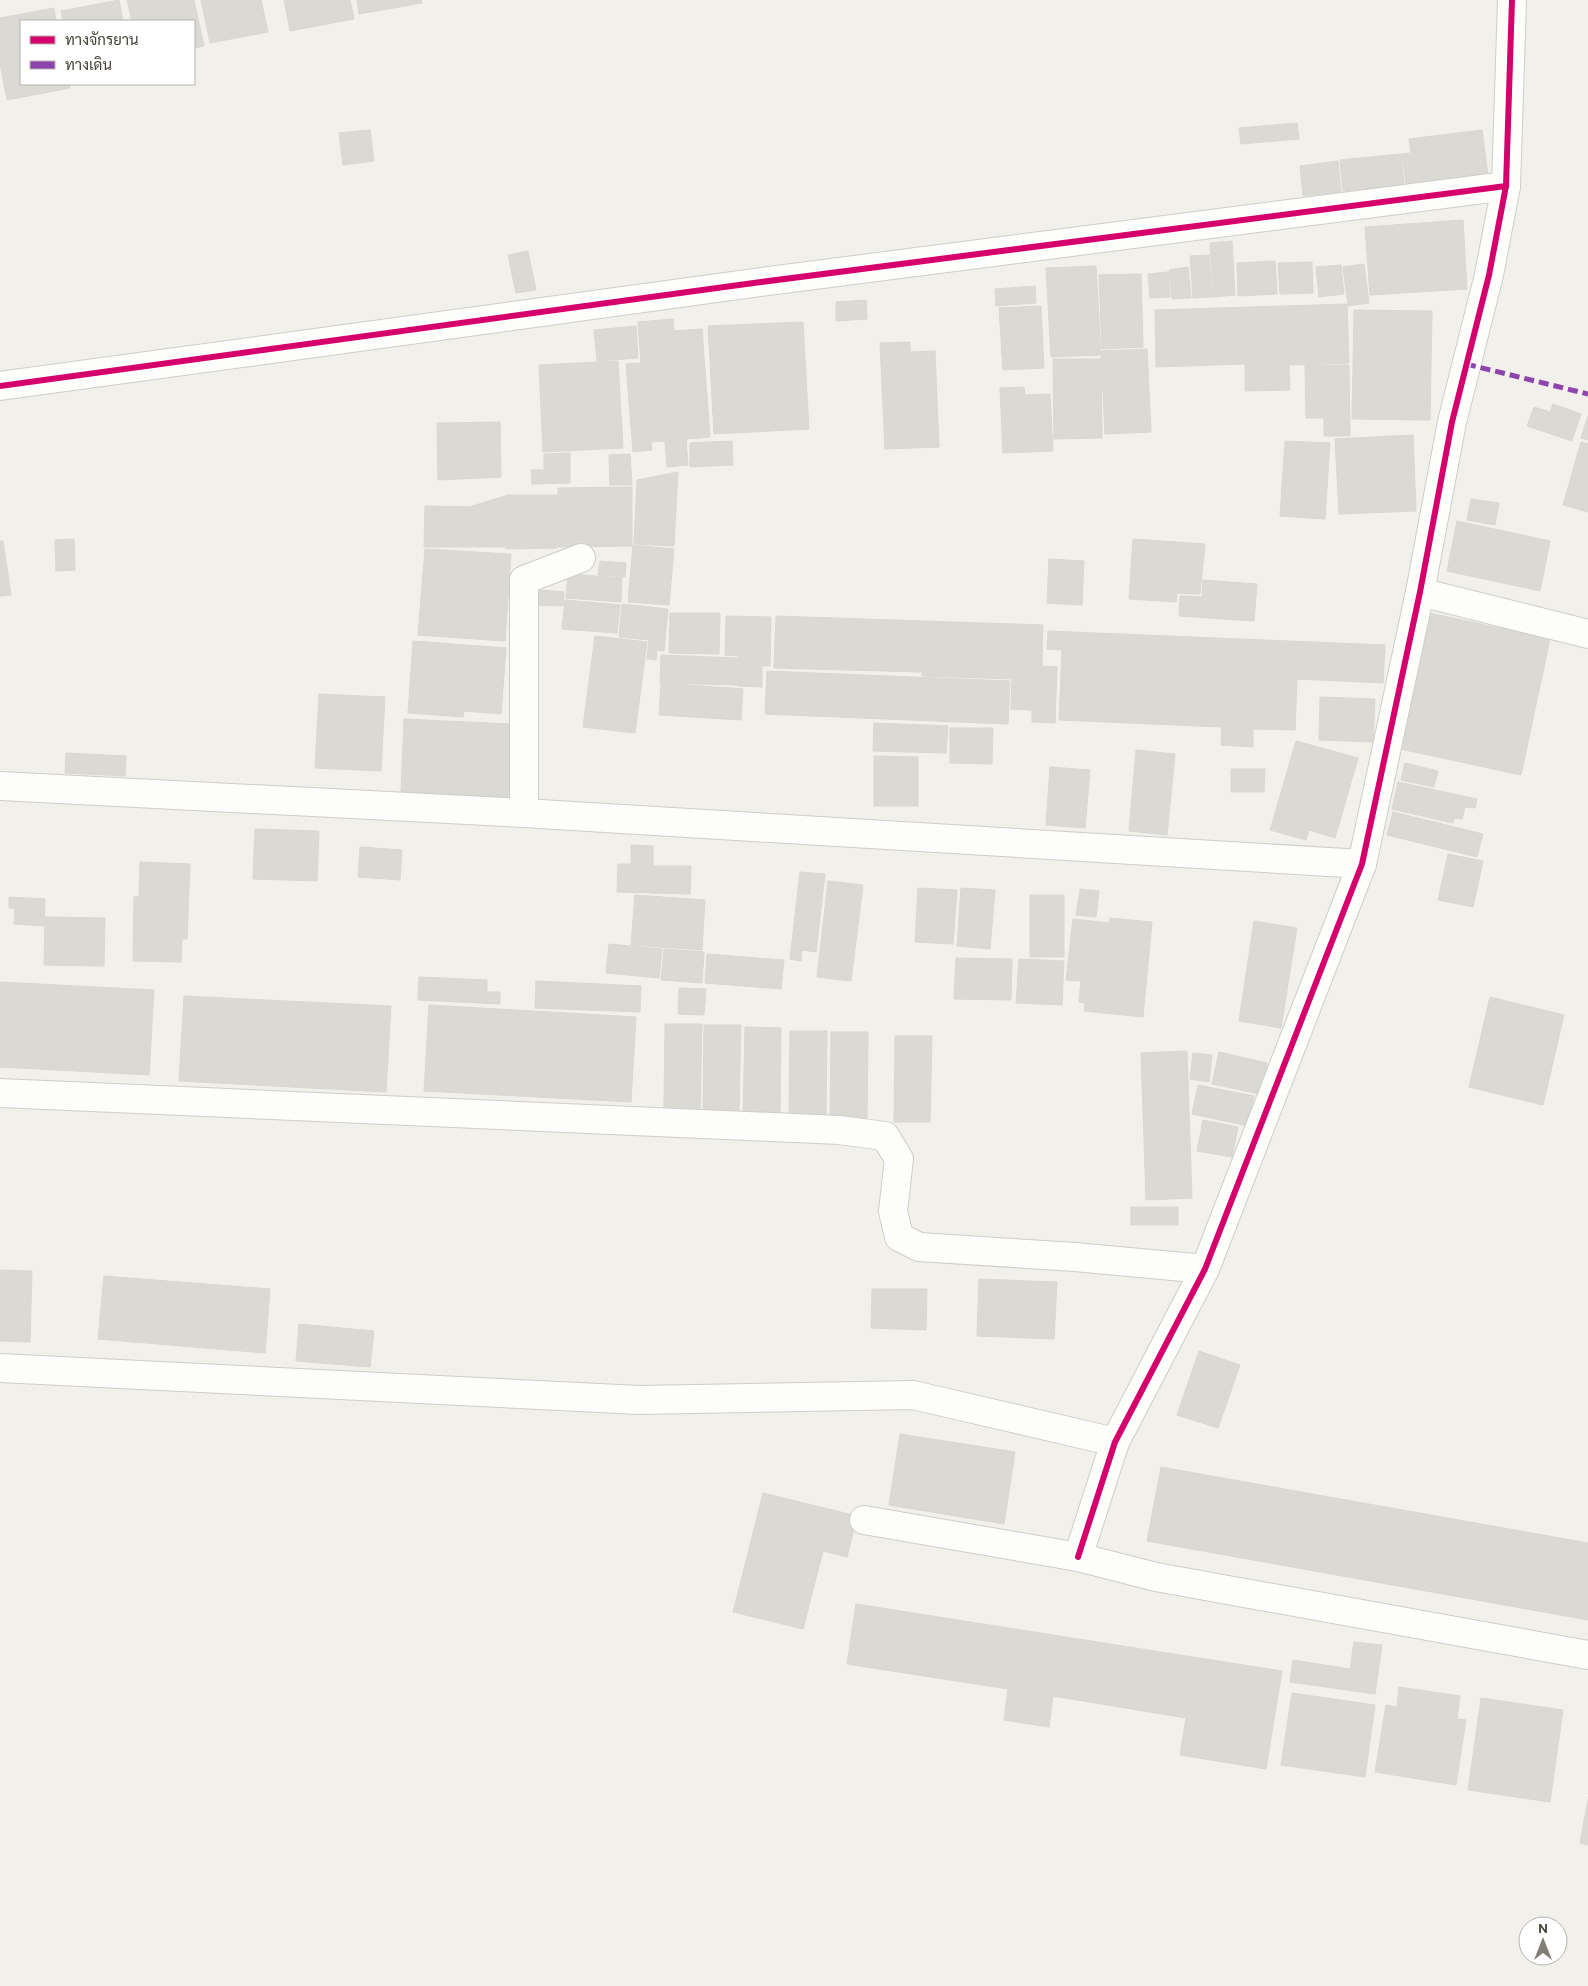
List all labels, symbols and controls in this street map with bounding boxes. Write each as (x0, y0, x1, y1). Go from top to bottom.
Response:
legend (20, 20, 195, 85)
text: ทางจักรยาน (65, 31, 139, 51)
text: ทางเดิน (65, 56, 112, 76)
north arrow (1518, 1916, 1568, 1966)
text: N (1538, 1921, 1548, 1938)

